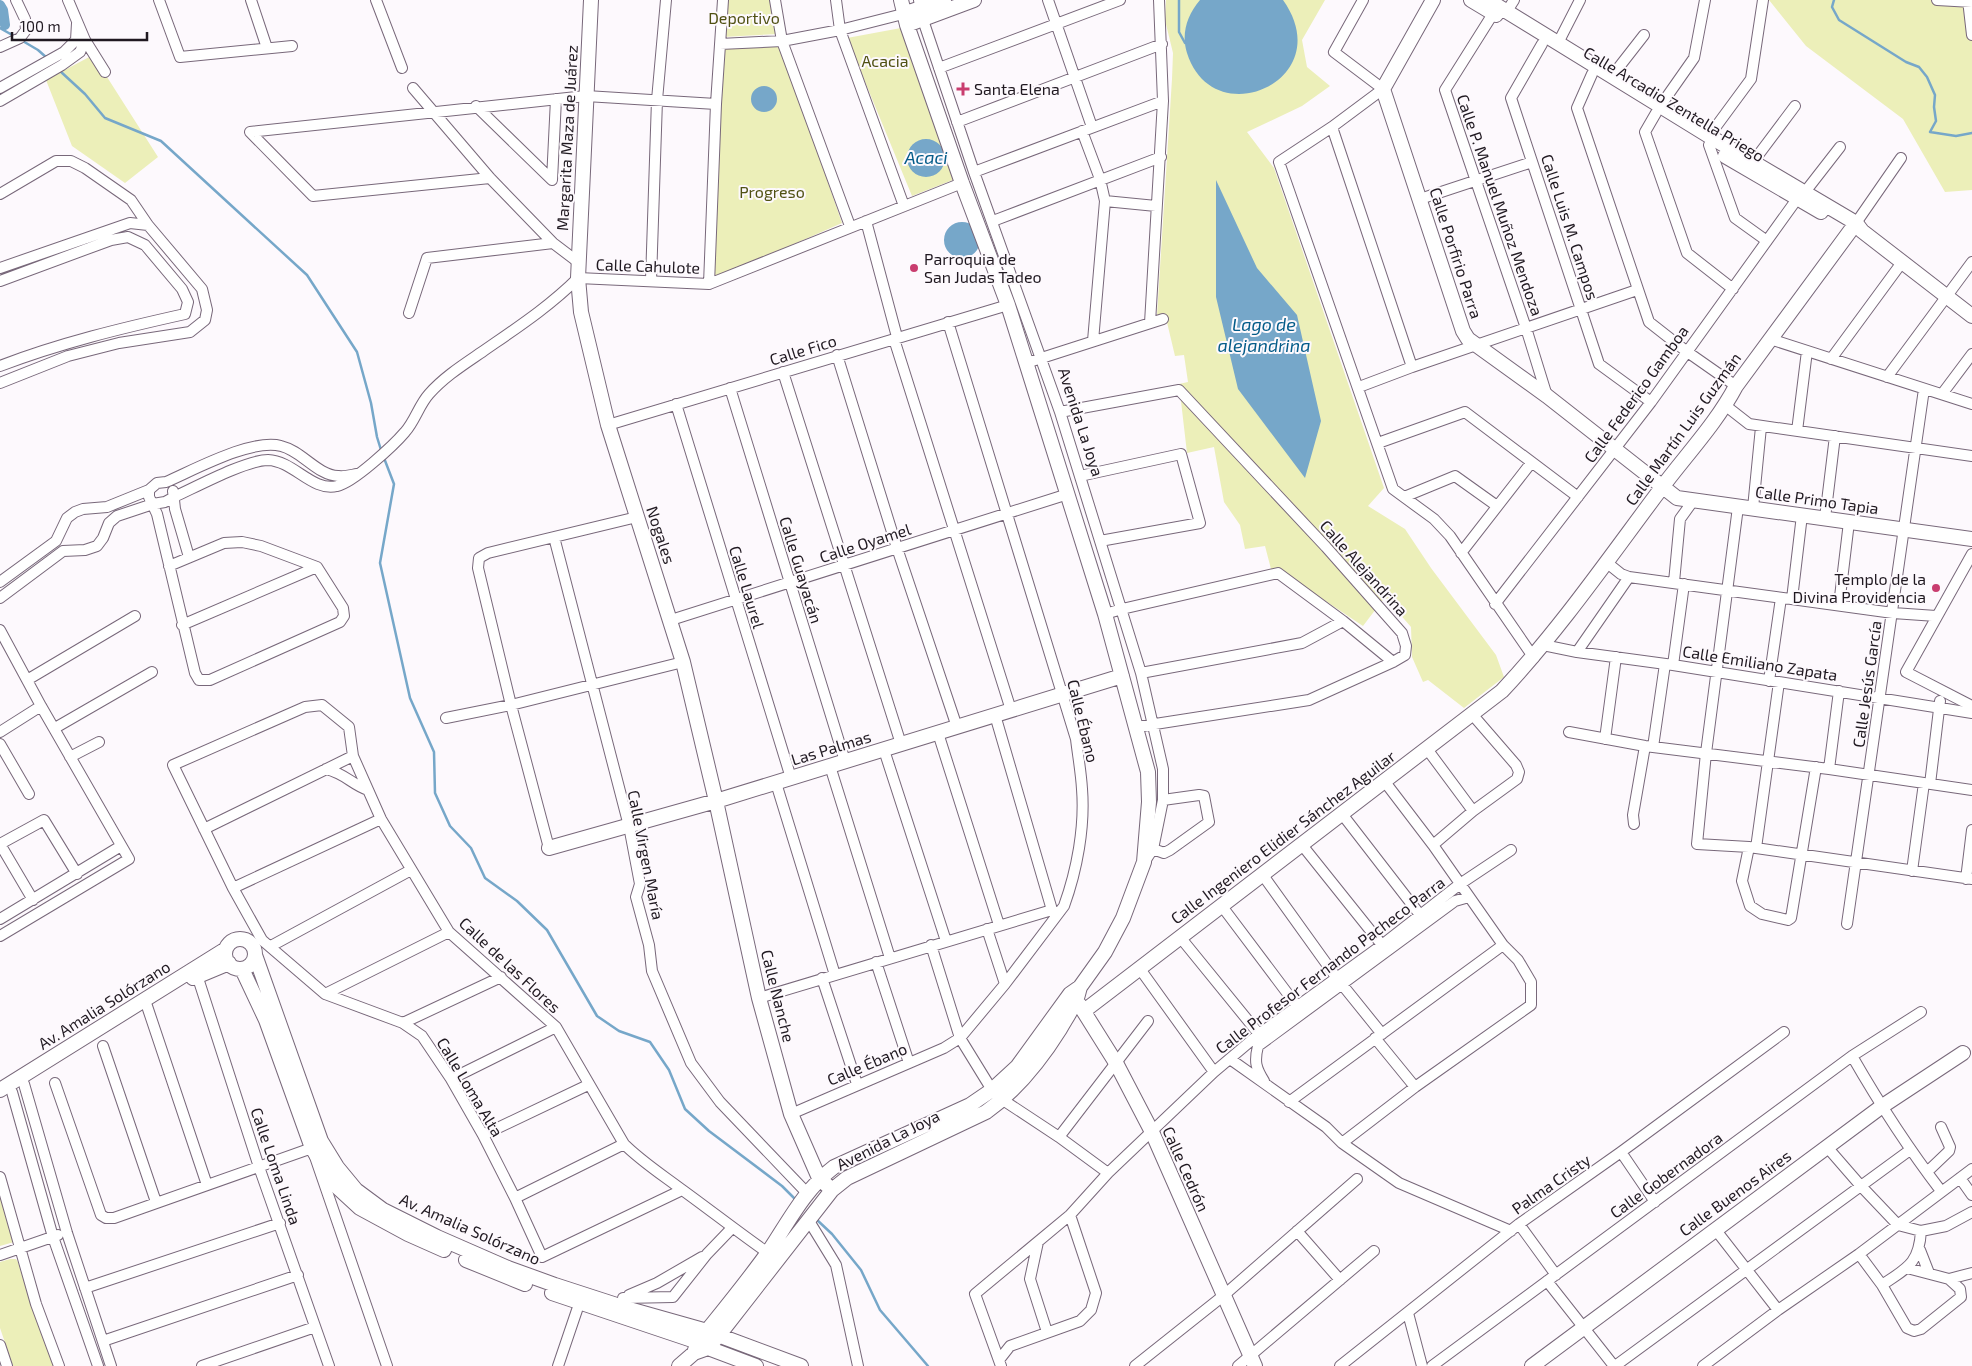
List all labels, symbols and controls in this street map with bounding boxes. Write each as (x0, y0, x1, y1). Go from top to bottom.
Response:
park label: Deportivo (708, 8, 780, 27)
scale bar (12, 10, 148, 42)
text: 100 m (20, 17, 61, 35)
street label: Calle Arcadio Zentella Priego (1580, 42, 1768, 165)
street label: Margarita Maza de Juárez (552, 44, 581, 231)
park label: Acacia (861, 51, 909, 70)
place label: Santa Elena (974, 79, 1060, 98)
marker: Santa Elena (956, 82, 970, 96)
street label: Calle P. Manuel Muñoz Mendoza (1454, 92, 1547, 318)
water label: Acaci (903, 146, 948, 168)
street label: Calle Luis M. Campos (1538, 152, 1603, 302)
park label: Progreso (739, 182, 805, 201)
street label: Calle Porfirio Parra (1426, 185, 1487, 321)
place label: Parroquia de San Judas Tadeo (924, 249, 1042, 286)
street label: Calle Cahulote (596, 254, 701, 277)
marker: Parroquia de San Judas Tadeo (908, 262, 920, 274)
water label: Lago de alejandrina (1217, 313, 1311, 356)
street label: Calle Federico Gamboa (1579, 321, 1692, 466)
street label: Calle Fico (767, 330, 839, 369)
street label: Calle Martín Luis Guzmán (1621, 349, 1744, 509)
street label: Avenida La Joya (1055, 365, 1108, 479)
street label: Calle Primo Tapia (1754, 481, 1880, 518)
street label: Nogales (643, 504, 680, 566)
street label: Calle Guayacán (776, 514, 827, 626)
street label: Calle Alejandrina (1316, 516, 1412, 620)
street label: Calle Oyamel (817, 519, 913, 566)
street label: Calle Laurel (726, 543, 769, 631)
place label: Templo de la Divina Providencia (1793, 569, 1926, 606)
marker: Templo de la Divina Providencia (1930, 582, 1942, 594)
street label: Calle Jesús García (1848, 619, 1885, 749)
street label: Calle Emiliano Zapata (1681, 641, 1839, 684)
street label: Calle Ébano (1064, 677, 1103, 764)
street label: Las Palmas (789, 726, 873, 769)
street label: Calle Ingeniero Elidier Sánchez Aguilar (1167, 746, 1399, 927)
street label: Calle Virgen María (625, 789, 668, 921)
street label: Calle Profesor Fernando Pacheco Parra (1211, 872, 1448, 1057)
street label: Calle de las Flores (456, 913, 565, 1016)
street label: Calle Nanche (758, 948, 799, 1044)
street label: Av. Amalia Solórzano (34, 956, 173, 1053)
street label: Calle Loma Alta (433, 1034, 507, 1140)
street label: Calle Ébano (824, 1038, 910, 1089)
street label: Calle Loma Linda (248, 1105, 305, 1227)
street label: Avenida La Joya (833, 1105, 943, 1174)
street label: Calle Cedrón (1159, 1123, 1214, 1214)
street label: Calle Gobernadora (1606, 1127, 1726, 1222)
street label: Calle Buenos Aires (1675, 1146, 1794, 1240)
street label: Palma Cristy (1508, 1149, 1594, 1218)
street label: Av. Amalia Solórzano (397, 1189, 543, 1268)

